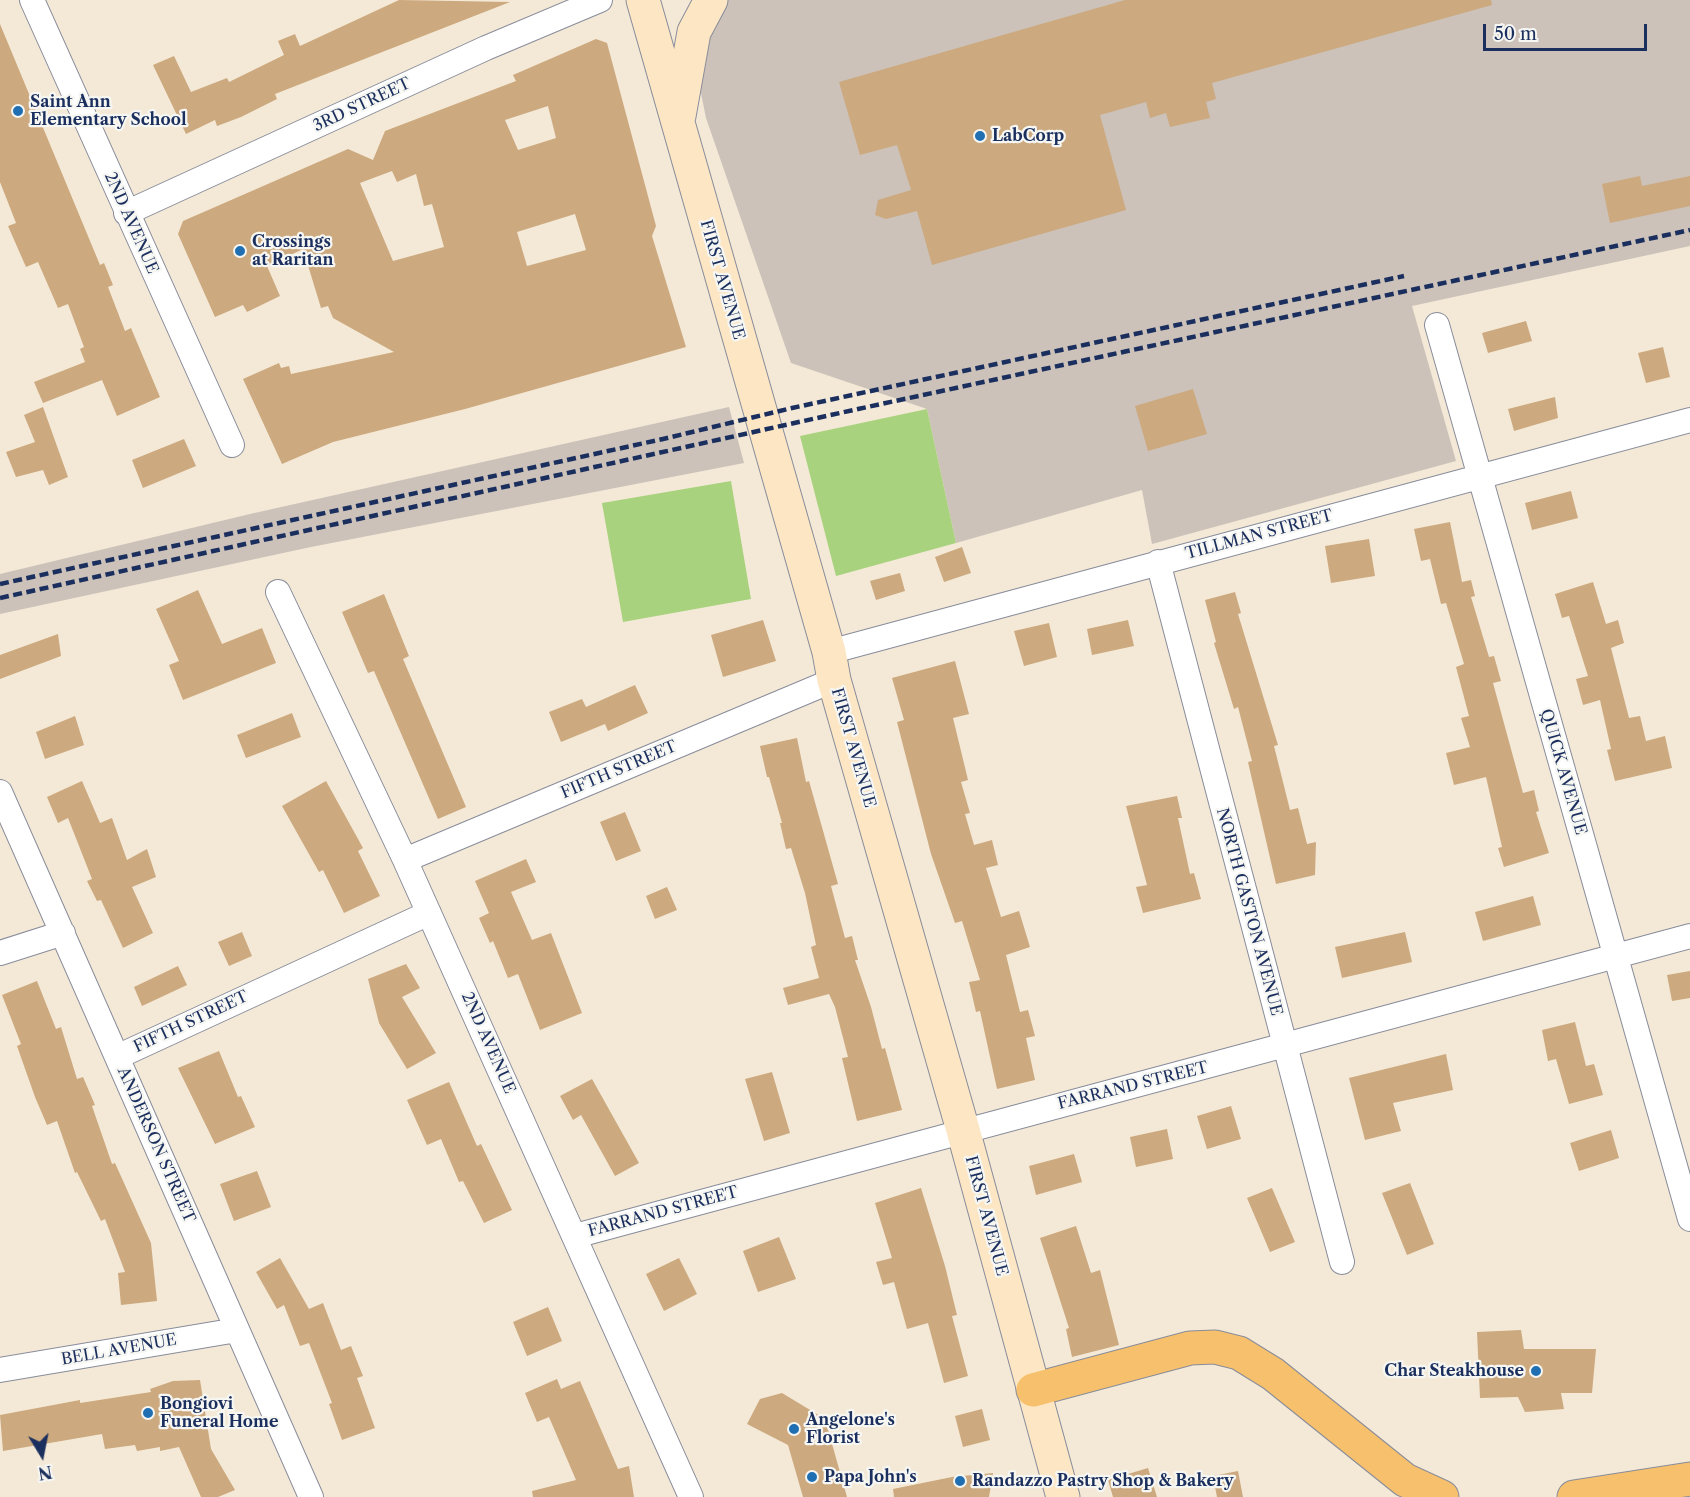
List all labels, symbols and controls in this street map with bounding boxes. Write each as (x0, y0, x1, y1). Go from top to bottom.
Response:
scale bar (1486, 12, 1650, 50)
text: 50 m (1494, 23, 1537, 45)
street label: 3RD STREET (310, 74, 414, 136)
place label: Saint Ann Elementary School (30, 92, 187, 130)
marker: Saint Ann Elementary School (11, 104, 25, 118)
place label: LabCorp (992, 126, 1064, 146)
marker: LabCorp (973, 129, 987, 143)
street label: 2ND AVENUE (100, 169, 162, 277)
street label: FIRST AVENUE (696, 218, 748, 342)
place label: Crossings at Raritan (252, 232, 333, 270)
marker: Crossings at Raritan (233, 244, 247, 258)
street label: TILLMAN STREET (1183, 506, 1335, 564)
street label: FIRST AVENUE (827, 686, 879, 810)
street label: QUICK AVENUE (1536, 707, 1590, 837)
street label: FIFTH STREET (558, 737, 680, 803)
street label: NORTH GASTON AVENUE (1212, 806, 1286, 1018)
street label: FIFTH STREET (131, 987, 251, 1057)
street label: 2ND AVENUE (457, 989, 519, 1097)
street label: FARRAND STREET (1056, 1058, 1210, 1114)
street label: ANDERSON STREET (113, 1064, 199, 1226)
street label: FIRST AVENUE (961, 1154, 1011, 1278)
street label: FARRAND STREET (586, 1183, 740, 1241)
street label: BELL AVENUE (60, 1330, 178, 1370)
place label: Char Steakhouse (1384, 1361, 1524, 1381)
marker: Char Steakhouse (1529, 1364, 1543, 1378)
place label: Bongiovi Funeral Home (160, 1394, 278, 1432)
marker: Bongiovi Funeral Home (141, 1406, 155, 1420)
place label: Angelone's Florist (806, 1410, 895, 1448)
marker: Angelone's Florist (787, 1422, 801, 1436)
north arrow (12, 1425, 72, 1485)
text: N (37, 1462, 54, 1484)
place label: Papa John's (824, 1467, 917, 1487)
marker: Papa John's (805, 1470, 819, 1484)
place label: Randazzo Pastry Shop & Bakery (972, 1471, 1234, 1491)
marker: Randazzo Pastry Shop & Bakery (953, 1474, 967, 1488)

